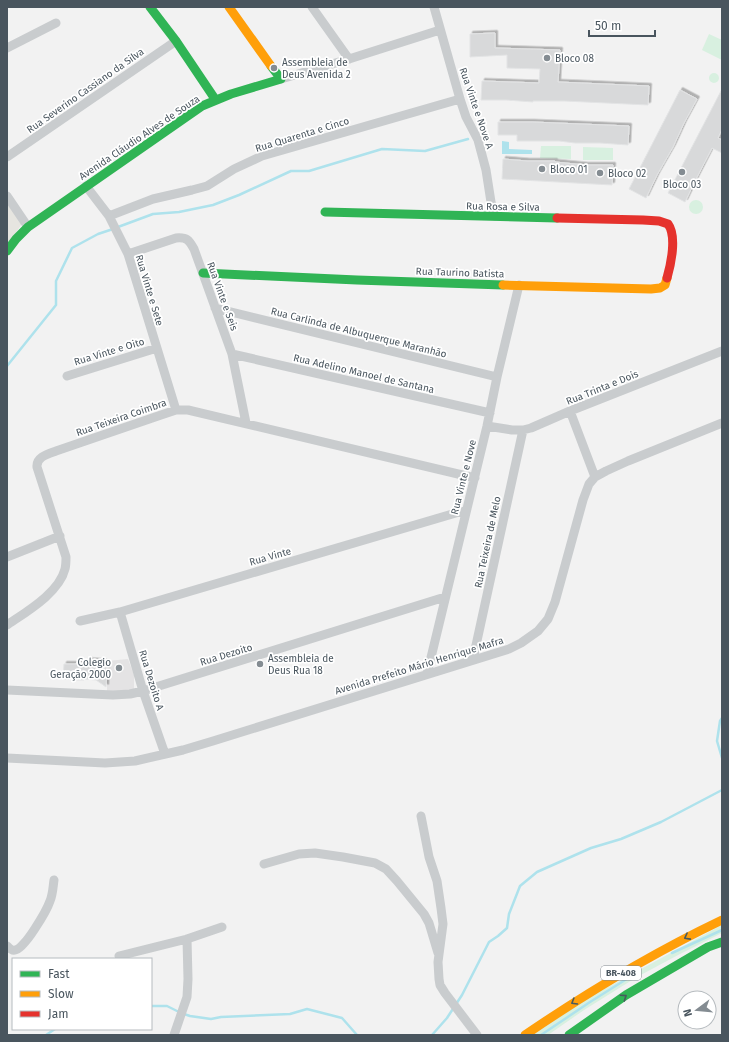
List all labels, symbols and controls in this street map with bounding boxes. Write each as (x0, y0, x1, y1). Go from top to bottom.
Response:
scale bar (589, 12, 655, 38)
text: 50 m (595, 19, 621, 33)
street label: Rua Severino Cassiano da Silva (25, 46, 146, 136)
marker: Bloco 08 (542, 53, 552, 63)
place label: Bloco 08 (555, 53, 594, 65)
place label: Assembleia de Deus Avenida 2 (282, 57, 351, 81)
marker: Assembleia de Deus Avenida 2 (269, 63, 279, 73)
street label: Rua Vinte e Nove A (457, 66, 496, 151)
street label: Avenida Cláudio Alves de Souza (77, 93, 202, 183)
street label: Rua Quarenta e Cinco (254, 115, 351, 155)
marker: Bloco 01 (537, 164, 547, 174)
place label: Bloco 01 (550, 164, 588, 176)
marker: Bloco 03 (677, 167, 687, 177)
marker: Bloco 02 (595, 168, 605, 178)
place label: Bloco 02 (608, 168, 646, 180)
place label: Bloco 03 (663, 179, 701, 191)
street label: Rua Rosa e Silva (466, 200, 540, 214)
street label: Rua Vinte e Sete (133, 253, 166, 327)
street label: Rua Vinte e Seis (204, 260, 240, 333)
street label: Rua Taurino Batista (416, 265, 504, 281)
street label: Rua Carlinda de Albuquerque Maranhão (270, 305, 448, 361)
street label: Rua Vinte e Oito (73, 336, 146, 368)
street label: Rua Adelino Manoel de Santana (292, 352, 435, 396)
street label: Rua Trinta e Dois (564, 368, 641, 408)
street label: Rua Teixeira Coimbra (74, 397, 168, 439)
street label: Rua Vinte e Nove (449, 439, 479, 516)
street label: Rua Teixeira de Melo (472, 495, 504, 589)
street label: Rua Vinte (248, 545, 293, 569)
street label: Avenida Prefeito Mário Henrique Mafra (334, 635, 505, 697)
street label: Rua Dezoito (199, 641, 254, 669)
street label: Rua Dezoito A (136, 649, 166, 712)
place label: Assembleia de Deus Rua 18 (268, 653, 334, 677)
place label: Colegio Geração 2000 (50, 657, 111, 681)
marker: Assembleia de Deus Rua 18 (255, 659, 265, 669)
marker: Colegio Geração 2000 (114, 663, 124, 673)
one-way arrow (684, 932, 691, 940)
legend (12, 958, 152, 1030)
road number: BR-408 (601, 966, 641, 980)
text: Fast (48, 967, 70, 981)
text: Slow (48, 987, 74, 1001)
north arrow (677, 990, 717, 1030)
one-way arrow (620, 994, 627, 1002)
one-way arrow (571, 997, 578, 1004)
text: Jam (48, 1007, 68, 1021)
text: N (681, 1007, 695, 1018)

